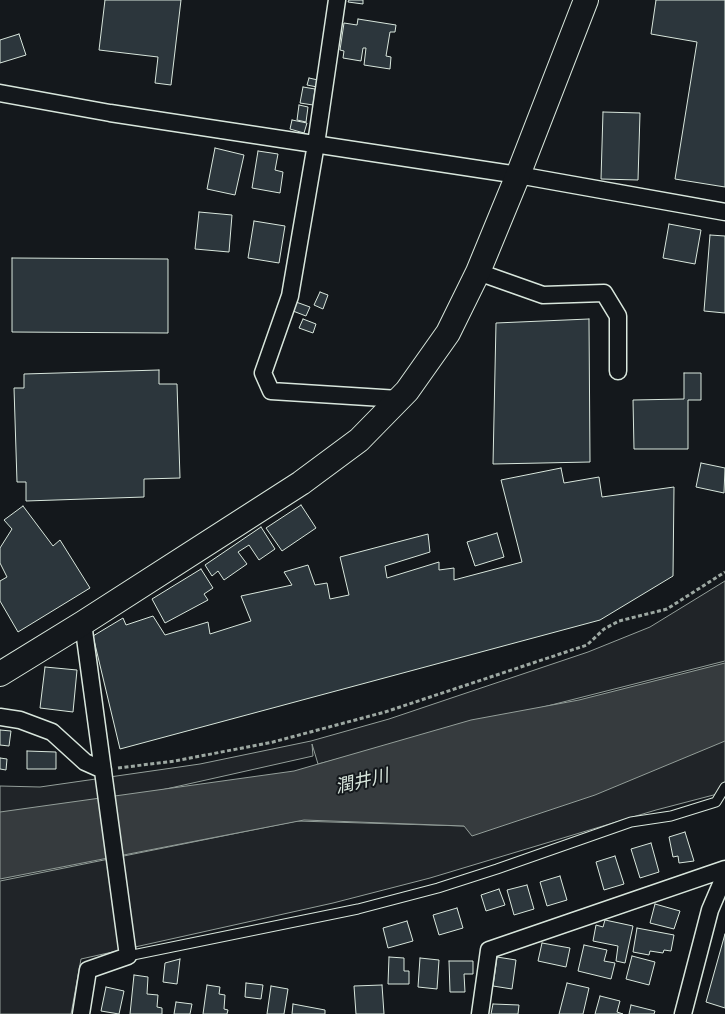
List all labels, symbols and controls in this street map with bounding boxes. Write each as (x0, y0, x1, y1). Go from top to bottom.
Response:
water label: 潤井川 (333, 765, 391, 799)

